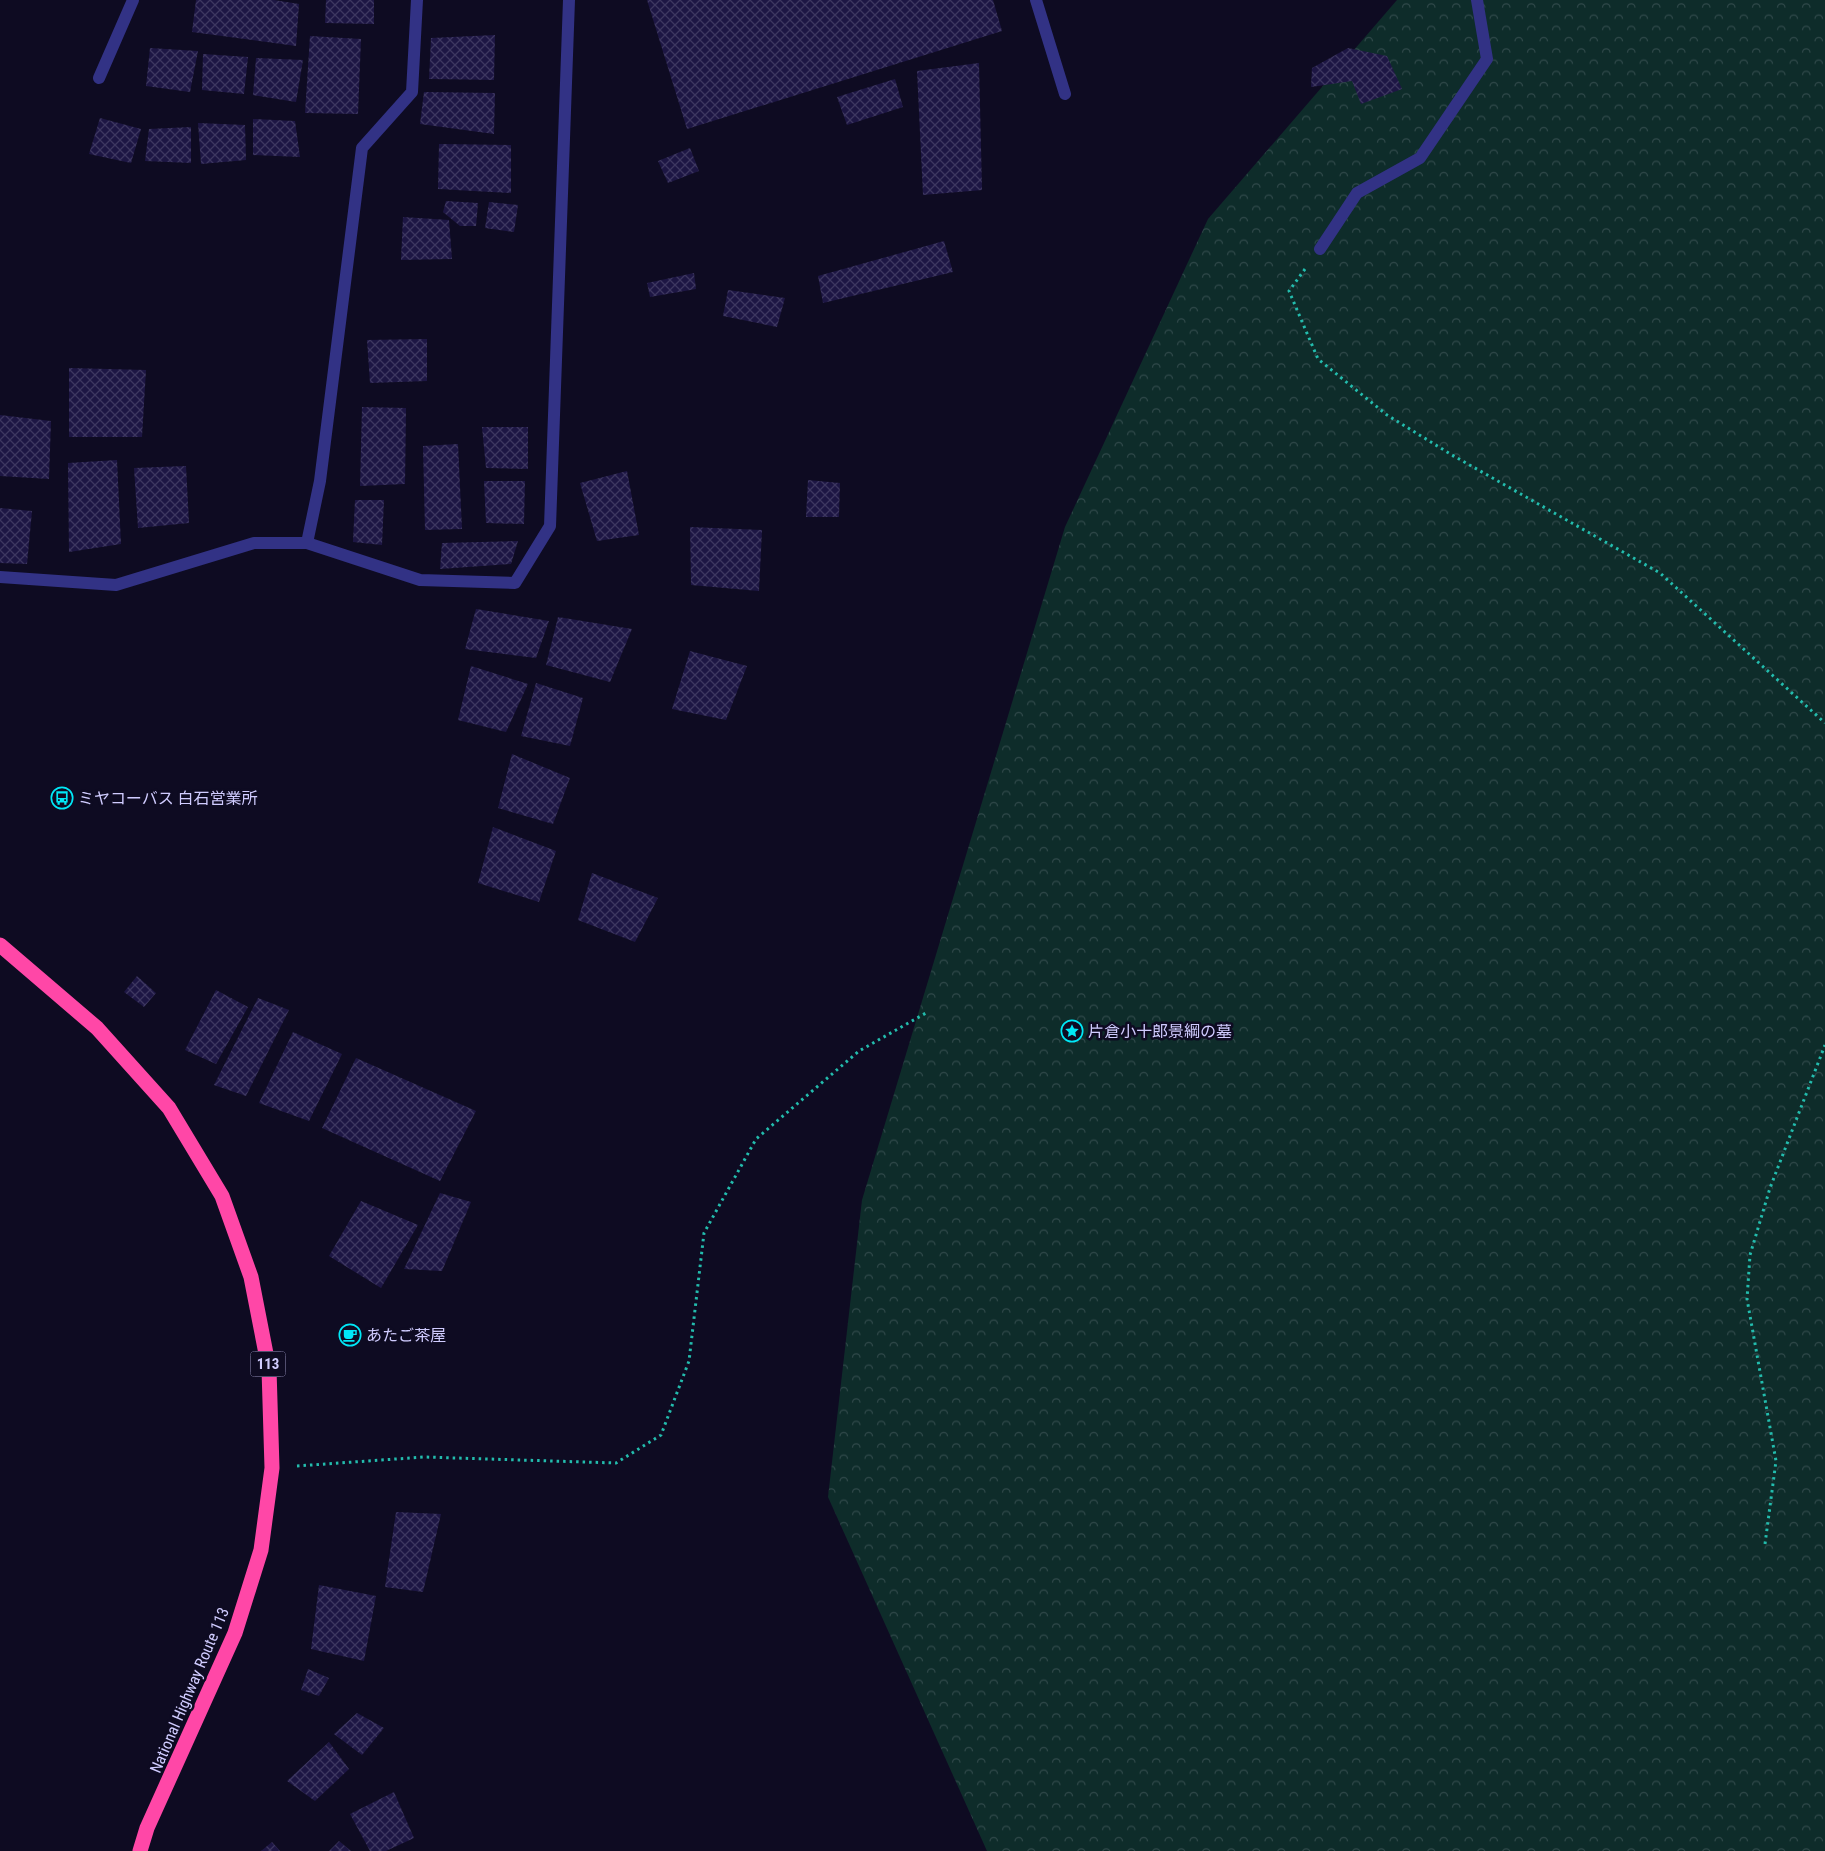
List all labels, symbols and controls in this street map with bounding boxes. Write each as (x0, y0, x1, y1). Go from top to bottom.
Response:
bus stop icon: ミヤコーバス 白石営業所 (50, 786, 74, 810)
place label: ミヤコーバス 白石営業所 (78, 789, 258, 808)
place icon: 片倉小十郎景綱の墓 (1060, 1019, 1084, 1043)
place label: 片倉小十郎景綱の墓 (1088, 1022, 1232, 1041)
cafe icon: あたご茶屋 (338, 1323, 362, 1347)
place label: あたご茶屋 (366, 1326, 446, 1345)
road number: 113 (250, 1352, 286, 1376)
street label: National Highway Route 113 (146, 1605, 233, 1776)

